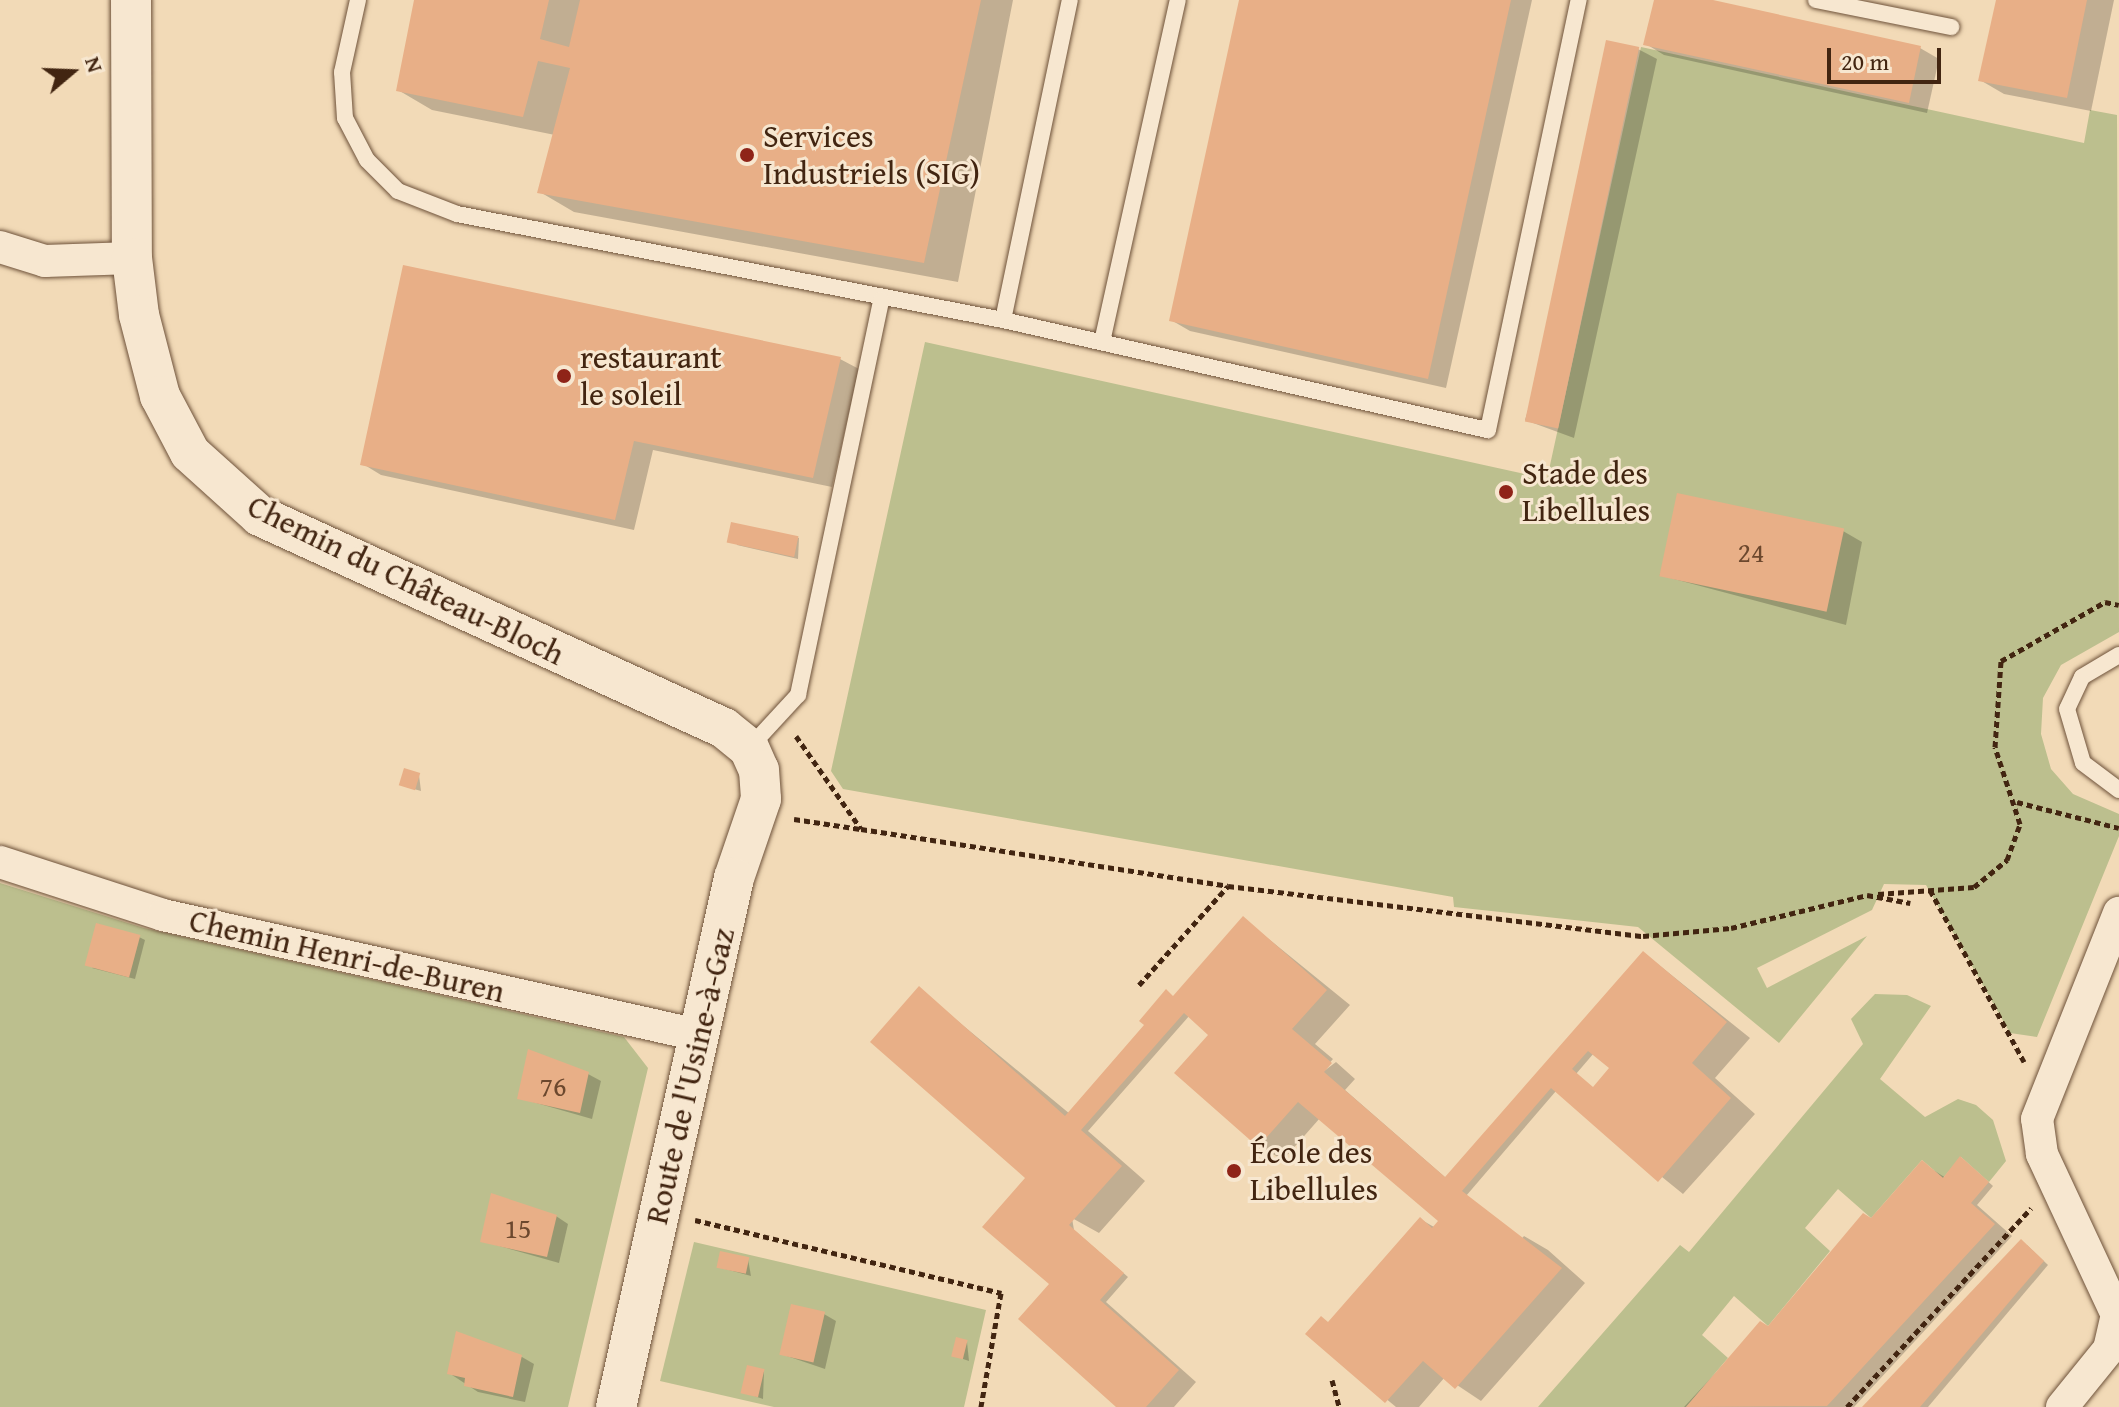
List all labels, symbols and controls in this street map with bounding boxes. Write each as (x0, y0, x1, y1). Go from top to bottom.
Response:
north arrow (32, 32, 112, 112)
scale bar (1831, 32, 1945, 82)
text: 20 m (1841, 44, 1889, 79)
text: N (77, 52, 112, 76)
place label: Services Industriels (SIG) (763, 118, 980, 193)
marker: Services Industriels (SIG) (738, 146, 756, 164)
place label: restaurant le soleil (580, 339, 721, 414)
marker: restaurant le soleil (555, 367, 573, 385)
place label: Stade des Libellules (1522, 455, 1650, 530)
marker: Stade des Libellules (1497, 483, 1515, 501)
street label: Chemin du Château-Bloch (242, 487, 570, 673)
house number: 24 (1738, 535, 1764, 569)
street label: Chemin Henri-de-Buren (186, 901, 508, 1011)
street label: Route de l'Usine-à-Gaz (637, 924, 743, 1228)
house number: 76 (540, 1069, 566, 1103)
place label: École des Libellules (1250, 1134, 1378, 1209)
marker: École des Libellules (1225, 1162, 1243, 1180)
house number: 15 (505, 1211, 531, 1245)

